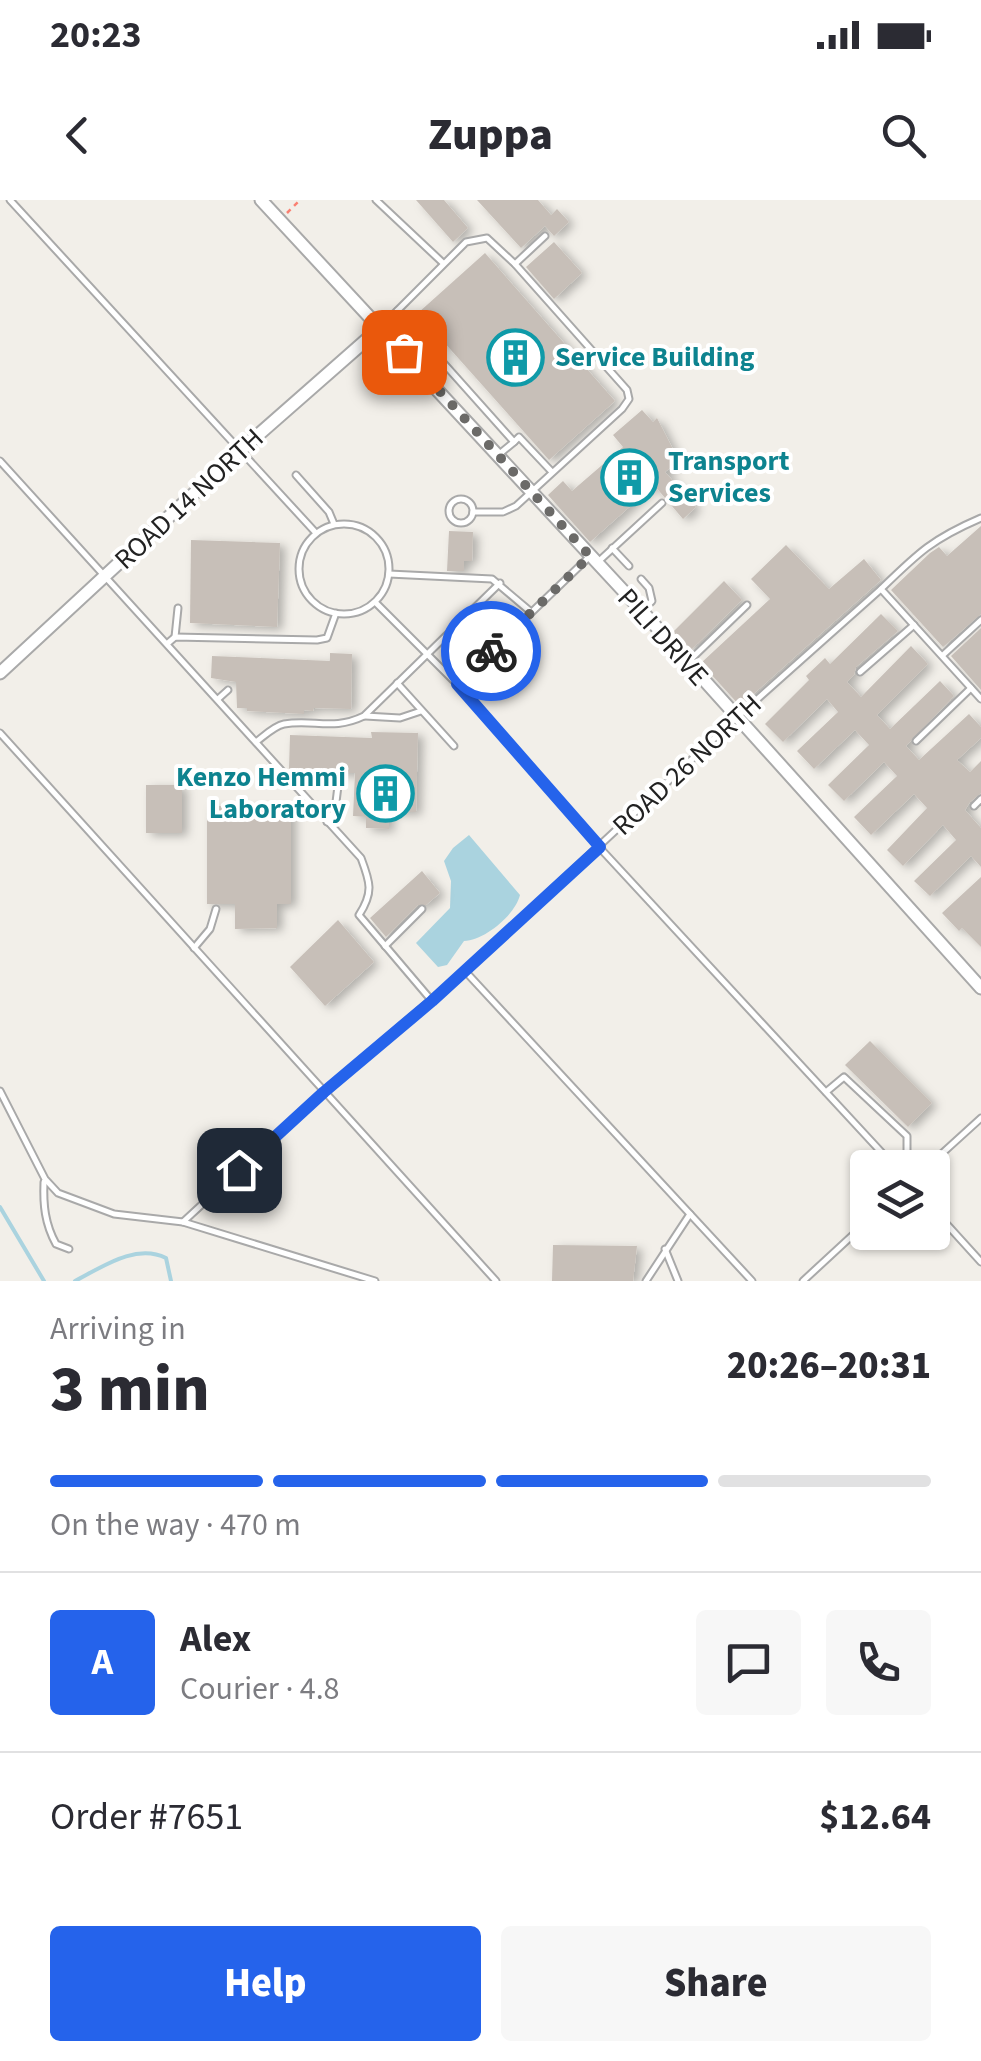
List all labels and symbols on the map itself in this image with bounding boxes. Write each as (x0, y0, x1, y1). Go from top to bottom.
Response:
pin (362, 310, 447, 395)
building icon: Service Building (486, 327, 546, 387)
place label: Service Building (555, 337, 755, 377)
street label: ROAD 14 NORTH (105, 419, 273, 579)
place label: Transport Services (668, 441, 790, 513)
building icon: Transport Services (599, 447, 659, 507)
street label: PILI DRIVE (608, 579, 718, 695)
courier (441, 601, 541, 701)
street label: ROAD 26 NORTH (603, 685, 771, 845)
place label: Kenzo Hemmi Laboratory (176, 757, 346, 829)
building icon: Kenzo Hemmi Laboratory (355, 763, 415, 823)
pin (197, 1128, 282, 1213)

